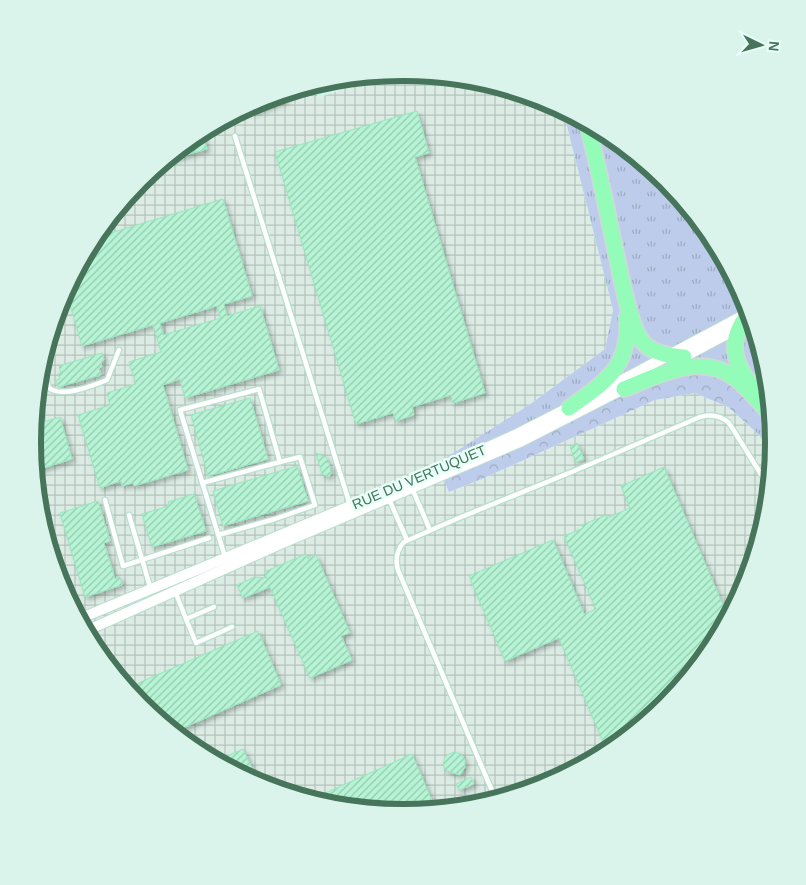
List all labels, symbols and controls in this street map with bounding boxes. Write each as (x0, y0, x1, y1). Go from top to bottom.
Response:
north arrow (736, 20, 786, 70)
text: N (766, 40, 782, 52)
street label: RUE DU VERTUQUET (350, 441, 489, 512)

